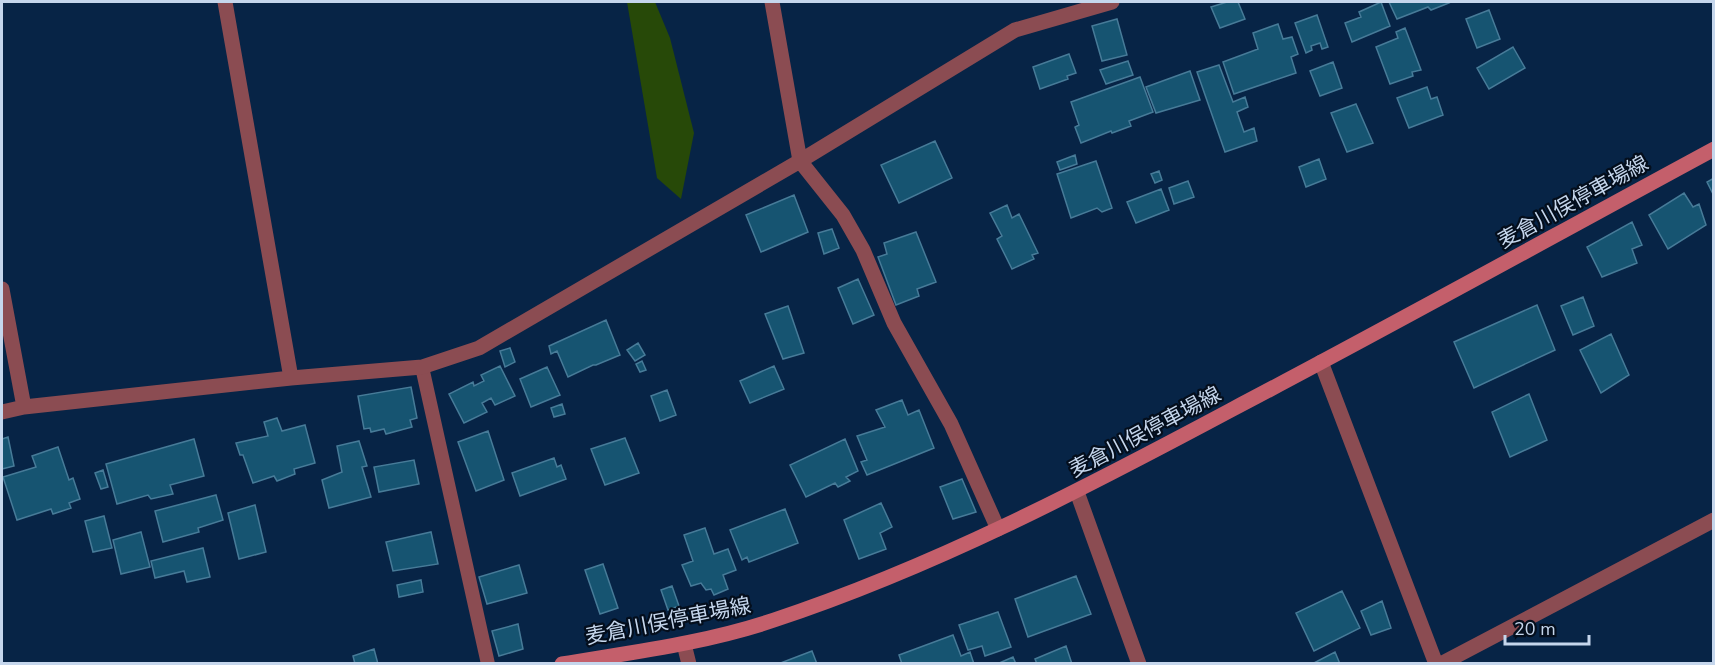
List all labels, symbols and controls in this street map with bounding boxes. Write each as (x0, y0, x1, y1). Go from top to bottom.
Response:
street label: 麦倉川俣停車場線 (1493, 149, 1653, 255)
street label: 麦倉川俣停車場線 (1064, 380, 1226, 484)
street label: 麦倉川俣停車場線 (583, 591, 753, 651)
scale bar (1505, 608, 1589, 646)
text: 20 m (1514, 617, 1556, 641)

